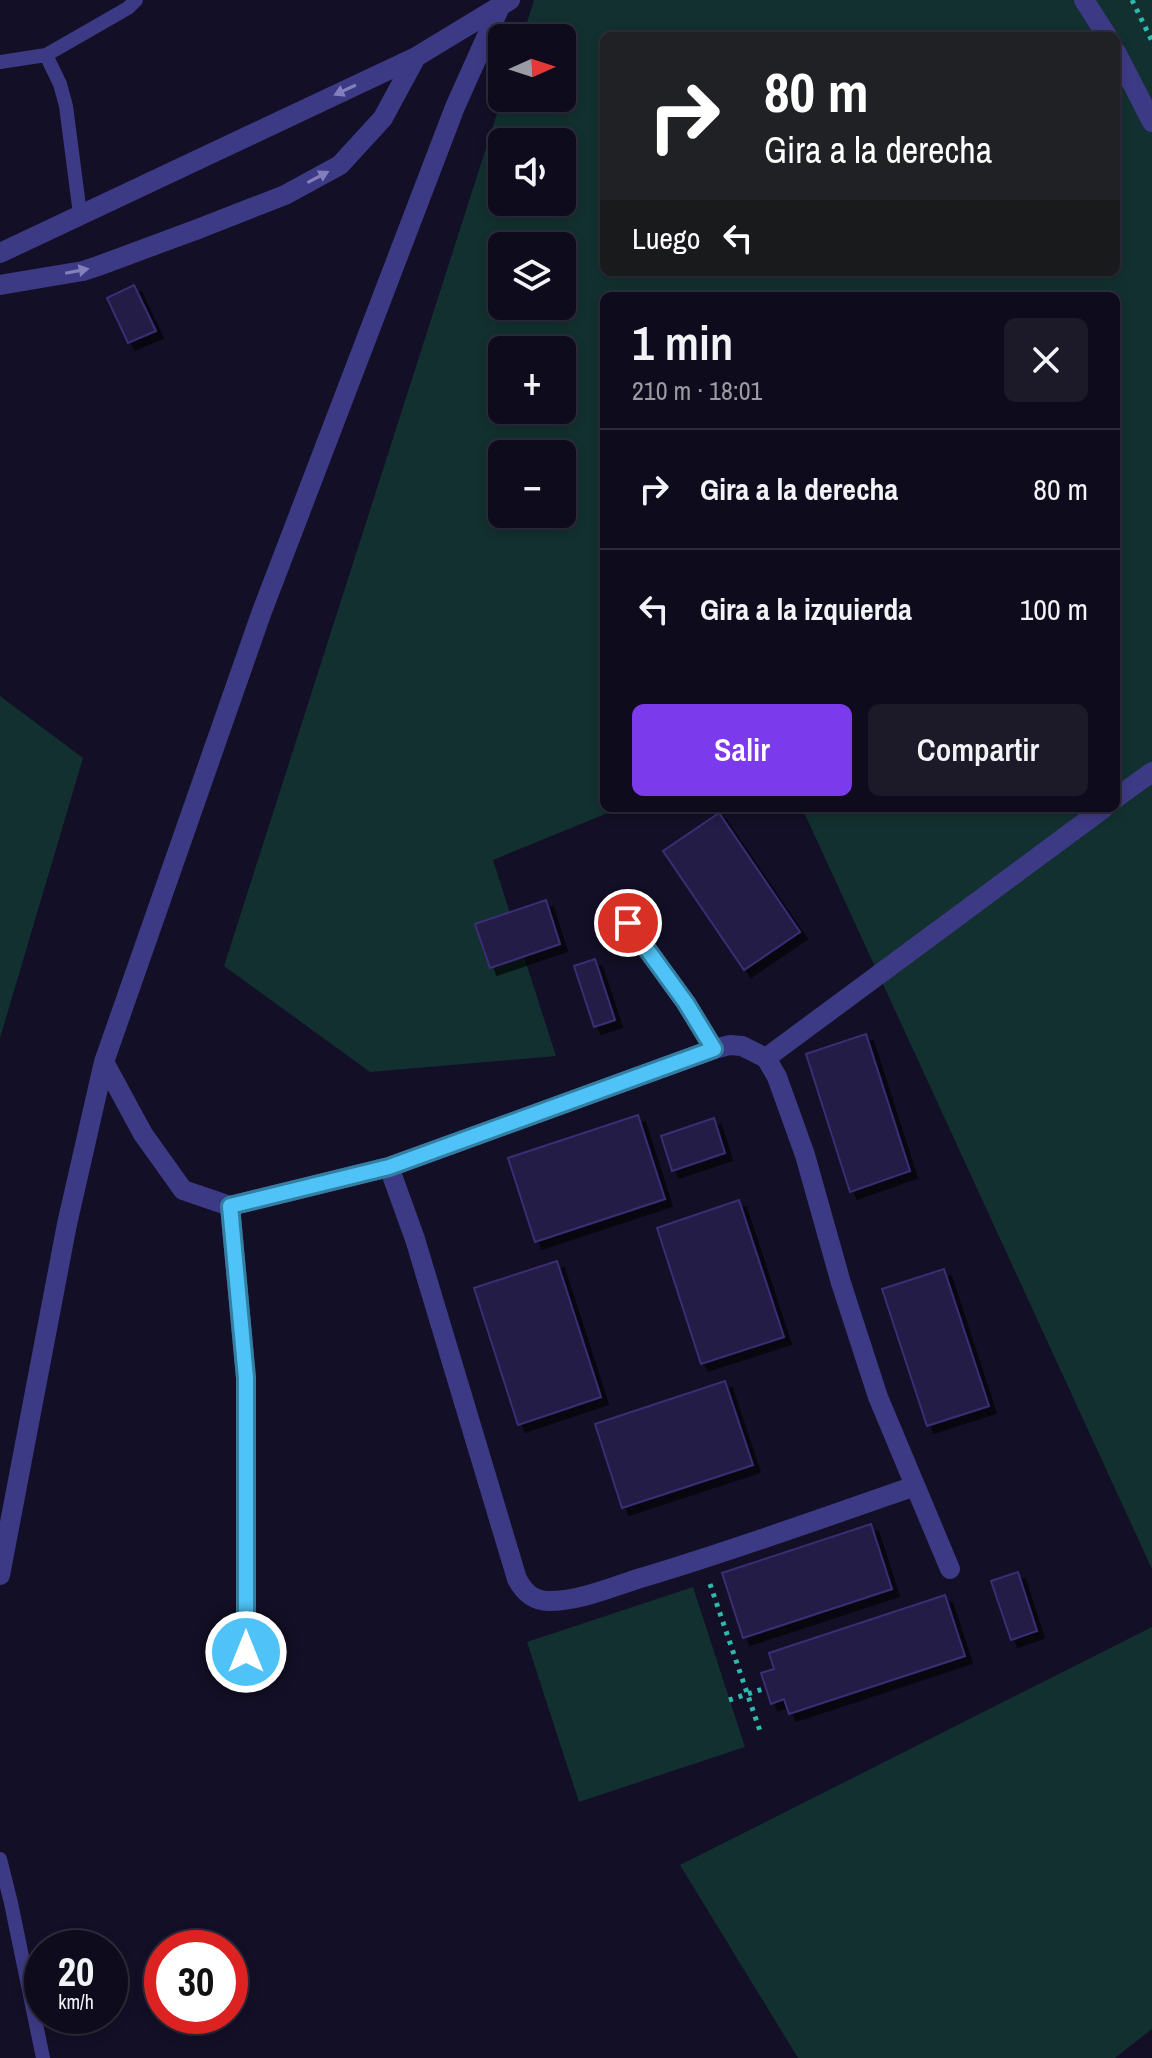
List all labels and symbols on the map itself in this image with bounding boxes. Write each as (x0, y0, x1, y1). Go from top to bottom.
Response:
north arrow (488, 24, 576, 112)
one-way arrow (333, 83, 357, 97)
one-way arrow (307, 170, 330, 184)
one-way arrow (65, 265, 90, 277)
pin (594, 889, 662, 957)
position arrow (204, 1610, 288, 1694)
speed limit sign: 30 (144, 1930, 248, 2034)

